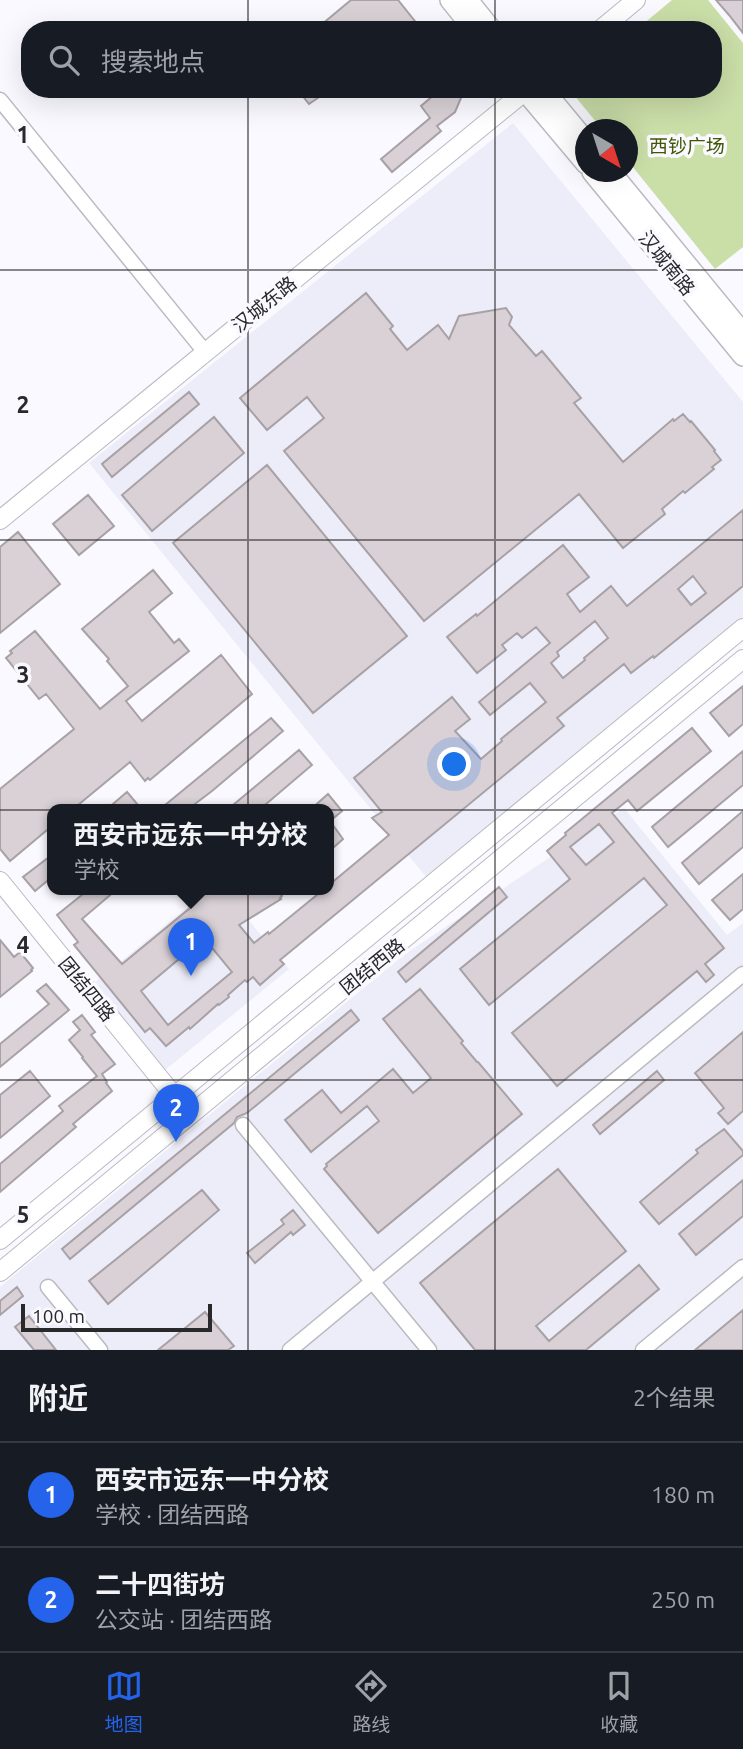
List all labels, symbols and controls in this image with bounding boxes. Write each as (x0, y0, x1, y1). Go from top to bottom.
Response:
search box (21, 21, 722, 98)
icon: search (45, 41, 83, 79)
text: 搜索地点 (101, 47, 205, 76)
north arrow (575, 119, 638, 182)
text: 1 (17, 122, 29, 147)
park label: 西钞广场 (649, 135, 725, 157)
street label: 汉城南路 (635, 227, 699, 299)
street label: 汉城东路 (228, 272, 300, 336)
text: 2 (17, 392, 29, 417)
text: 3 (17, 662, 29, 687)
your location (437, 747, 471, 781)
popup (47, 804, 334, 895)
text: 西安市远东一中分校 (73, 820, 308, 849)
text: 学校 (73, 857, 119, 882)
pin: 1 (168, 918, 214, 976)
text: 4 (17, 932, 30, 957)
street label: 团结西路 (336, 934, 408, 998)
street label: 团结四路 (55, 953, 119, 1025)
pin: 2 (153, 1084, 199, 1142)
text: 5 (17, 1202, 29, 1227)
scale bar (21, 1301, 212, 1333)
text: 100 m (32, 1305, 85, 1327)
text: 附近 (28, 1381, 88, 1415)
text: 2个结果 (633, 1385, 715, 1410)
text: 西安市远东一中分校 (95, 1465, 329, 1494)
text: 1 (45, 1482, 57, 1507)
text: 180 m (651, 1482, 715, 1507)
text: 学校 · 团结西路 (95, 1502, 249, 1527)
text: 二十四街坊 (95, 1570, 225, 1599)
text: 2 (45, 1587, 57, 1612)
text: 250 m (651, 1587, 715, 1612)
text: 公交站 · 团结西路 (95, 1607, 272, 1632)
tab: 地图 (105, 1667, 143, 1736)
tab: 路线 (352, 1667, 390, 1736)
tab: 收藏 (600, 1667, 638, 1736)

